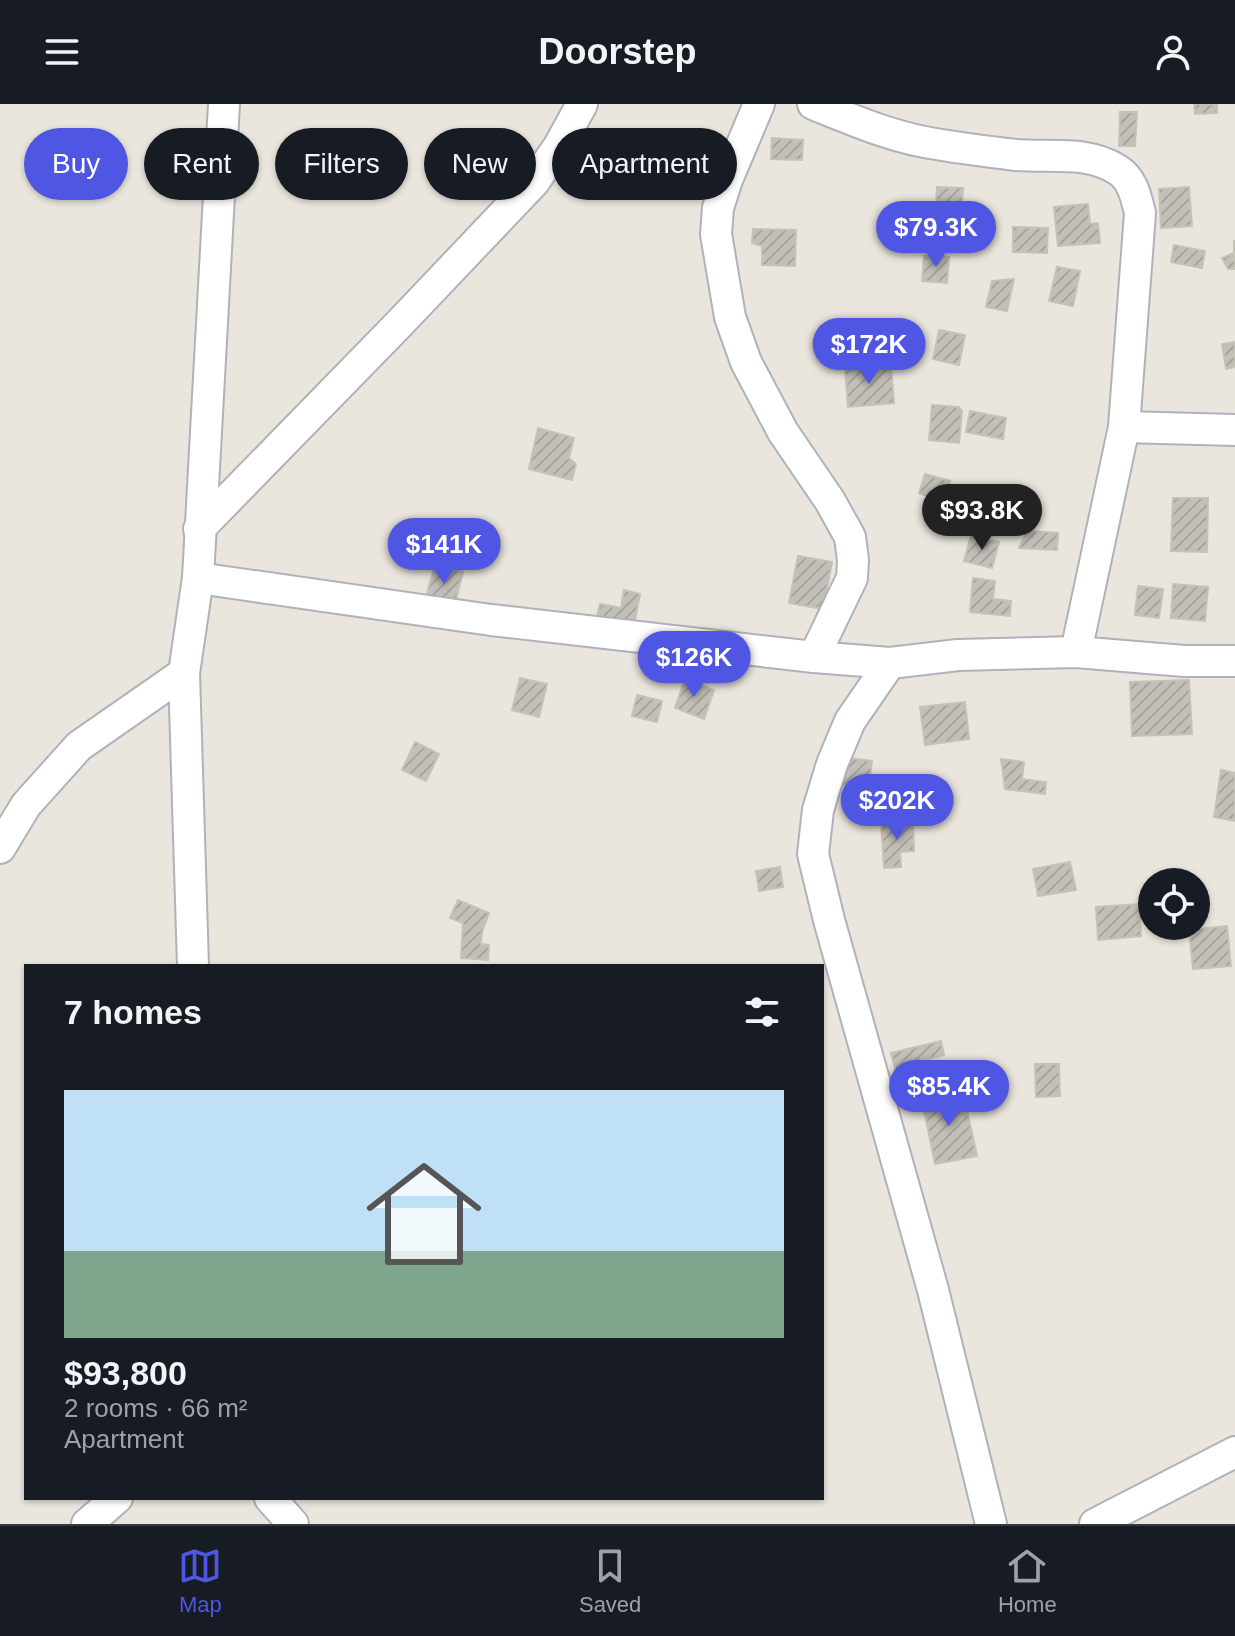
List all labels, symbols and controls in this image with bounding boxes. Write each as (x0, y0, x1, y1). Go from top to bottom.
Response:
icon: menu (40, 30, 84, 74)
icon: person (1151, 30, 1195, 74)
text: Doorstep (538, 31, 697, 72)
chip: Buy (24, 128, 128, 200)
chip: Rent (144, 128, 259, 200)
chip: Filters (275, 128, 408, 200)
chip: New (424, 128, 536, 200)
chip: Apartment (552, 128, 737, 200)
pin: $79.3K (871, 201, 1001, 269)
text: $79.3K (894, 212, 978, 242)
pin: $172K (813, 318, 925, 386)
text: $172K (831, 329, 907, 359)
pin: $93.8K (917, 484, 1047, 552)
text: $93.8K (940, 495, 1024, 525)
pin: $141K (388, 518, 500, 586)
text: $141K (406, 529, 482, 559)
pin: $126K (638, 631, 750, 699)
text: $126K (656, 642, 732, 672)
pin: $202K (841, 774, 953, 842)
text: $202K (859, 785, 935, 815)
map controls (1138, 868, 1210, 940)
button: locate (1138, 868, 1210, 940)
icon: filters (740, 990, 784, 1034)
text: 7 homes (64, 993, 202, 1031)
pin: $85.4K (884, 1060, 1014, 1128)
text: $85.4K (907, 1071, 991, 1101)
icon: home (352, 1142, 496, 1286)
text: $93,800 (64, 1354, 187, 1392)
text: 2 rooms · 66 m² (64, 1393, 248, 1423)
text: Apartment (64, 1424, 184, 1454)
tab: Map (178, 1544, 222, 1618)
tab: Saved (579, 1544, 641, 1618)
tab: Home (998, 1544, 1057, 1618)

